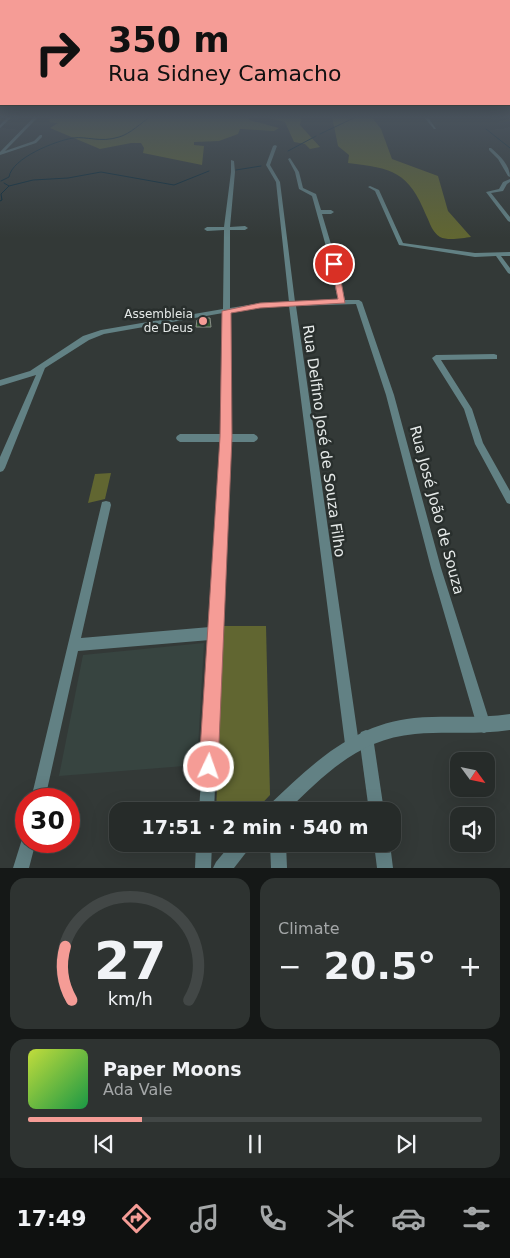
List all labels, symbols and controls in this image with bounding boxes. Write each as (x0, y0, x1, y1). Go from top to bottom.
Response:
icon: right (25, 20, 90, 85)
text: 350 m (108, 20, 230, 60)
text: Rua Sidney Camacho (108, 61, 342, 86)
pin (313, 243, 355, 285)
icon: arrive (320, 250, 348, 278)
place label: Assembleia de Deus (124, 307, 193, 335)
marker: Assembleia de Deus (197, 315, 209, 327)
street label: Rua Delfino José de Souza Filho (299, 324, 349, 558)
street label: Rua José João de Souza (406, 424, 468, 596)
position arrow (182, 740, 234, 792)
north arrow (450, 752, 495, 798)
map controls (450, 752, 495, 852)
speed limit sign: 30 (15, 788, 80, 853)
button: sound (450, 807, 495, 852)
text: 17:51 · 2 min · 540 m (141, 816, 369, 838)
text: Climate (278, 919, 340, 938)
text: 27 (94, 931, 166, 991)
text: 20.5° (324, 944, 436, 988)
text: − (278, 950, 301, 983)
text: + (459, 950, 482, 983)
text: km/h (107, 988, 153, 1009)
text: Paper Moons (103, 1058, 242, 1080)
text: Ada Vale (103, 1080, 173, 1099)
icon: previous (90, 1130, 118, 1158)
icon: pause (241, 1130, 269, 1158)
icon: next (392, 1130, 420, 1158)
icon: directions (119, 1201, 154, 1236)
icon: music (187, 1201, 222, 1236)
icon: phone (255, 1201, 290, 1236)
icon: climate (323, 1201, 358, 1236)
icon: car (391, 1201, 426, 1236)
icon: filters (459, 1201, 494, 1236)
text: 17:49 (16, 1206, 86, 1231)

